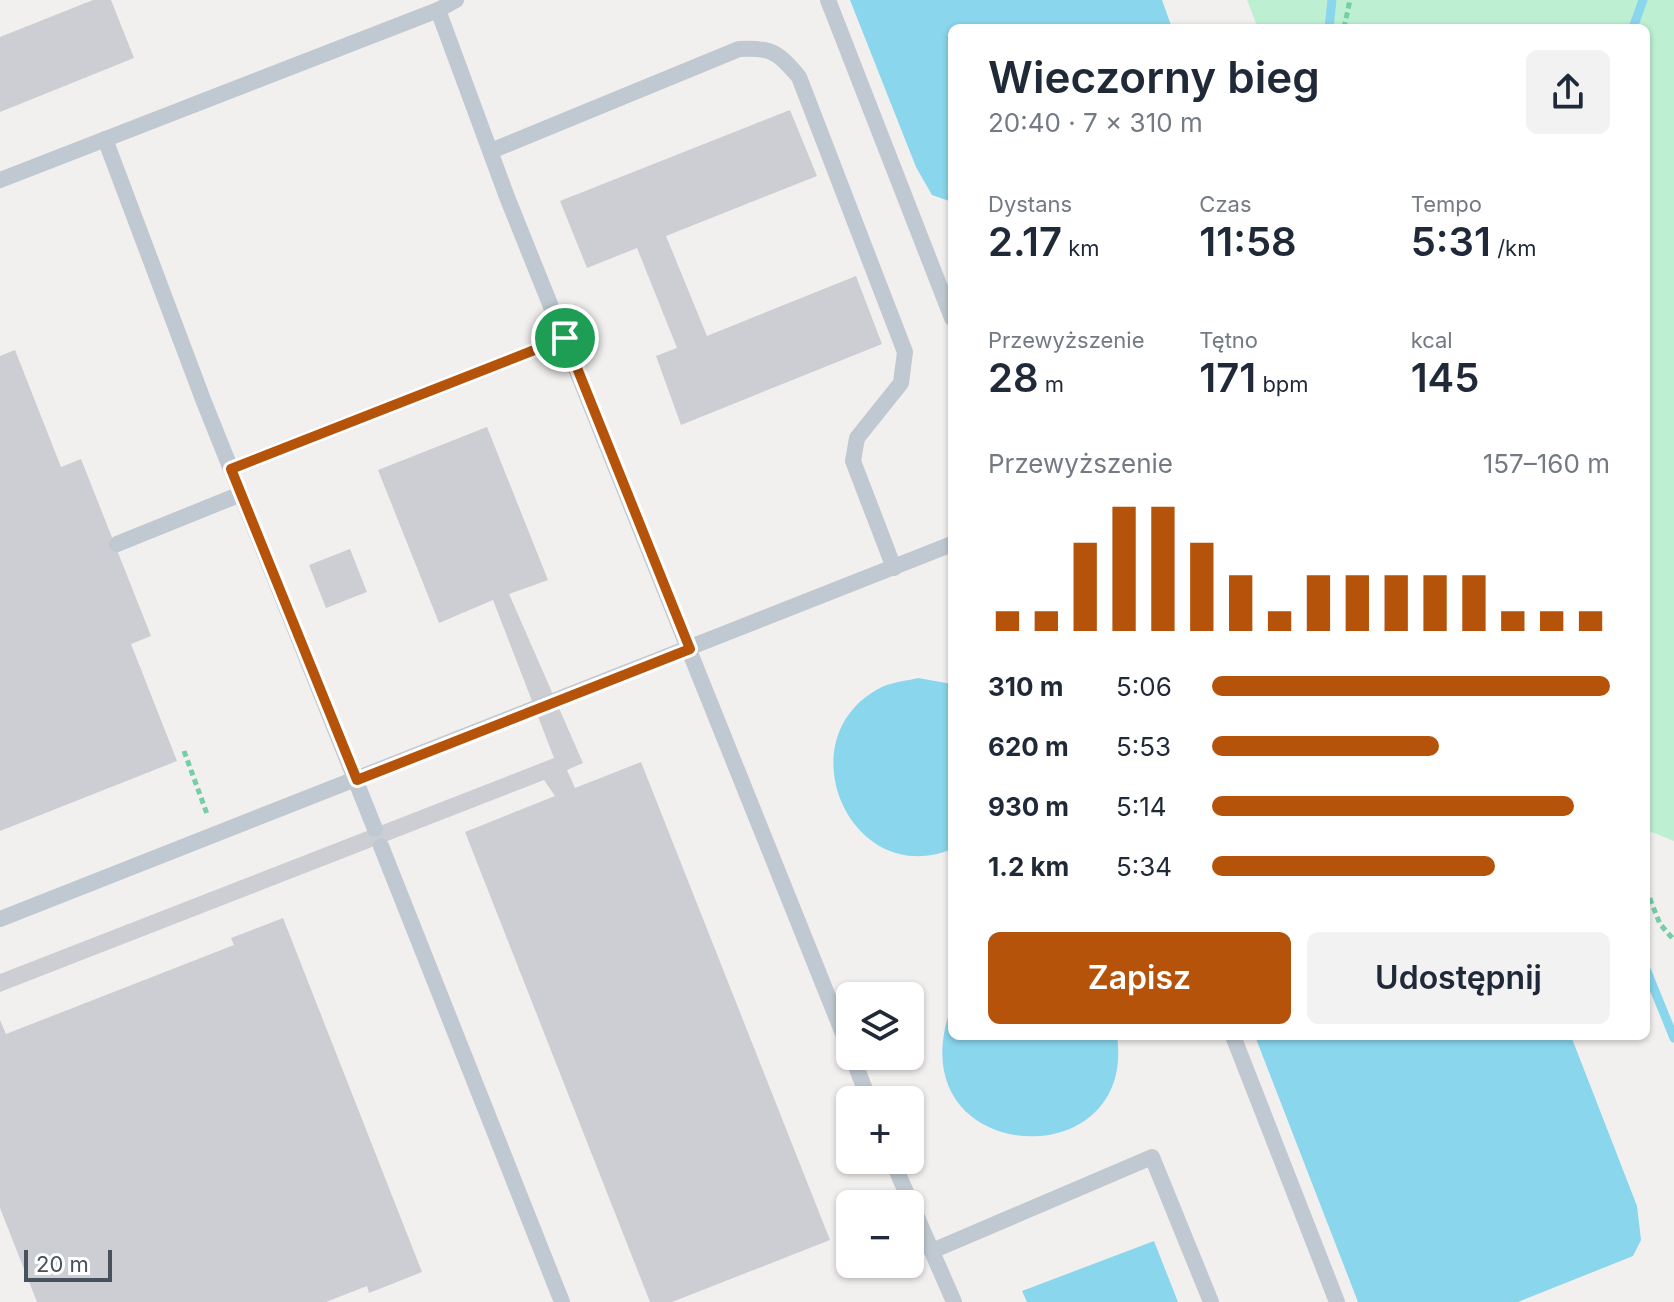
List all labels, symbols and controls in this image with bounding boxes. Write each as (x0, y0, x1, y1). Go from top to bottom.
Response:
text: Wieczorny bieg (988, 50, 1320, 104)
button: share (1526, 50, 1610, 134)
text: 20:40 · 7 × 310 m (988, 107, 1203, 138)
text: Dystans (988, 191, 1072, 217)
text: Czas (1199, 191, 1252, 217)
text: Tempo (1411, 191, 1482, 217)
text: 2.17 (988, 217, 1062, 266)
text: 11:58 (1199, 217, 1297, 266)
text: 5:31 (1411, 217, 1491, 266)
text: km (1062, 235, 1100, 261)
text: /km (1491, 235, 1536, 261)
pin (531, 304, 599, 372)
icon: arrive (543, 316, 587, 360)
text: Przewyższenie (988, 327, 1145, 353)
text: Tętno (1199, 327, 1258, 353)
text: kcal (1411, 327, 1453, 353)
text: 28 (988, 353, 1039, 402)
text: 171 (1199, 353, 1256, 402)
text: 145 (1411, 353, 1479, 402)
text: m (1039, 371, 1064, 397)
text: bpm (1256, 371, 1309, 397)
text: Przewyższenie (988, 448, 1173, 479)
text: 157–160 m (1483, 448, 1610, 479)
text: 310 m (988, 671, 1063, 702)
text: 5:06 (1116, 671, 1172, 702)
text: 620 m (988, 731, 1069, 762)
text: 5:53 (1116, 731, 1171, 762)
text: 930 m (988, 791, 1069, 822)
text: 5:14 (1116, 791, 1167, 822)
text: 1.2 km (988, 851, 1069, 882)
text: 5:34 (1116, 851, 1172, 882)
button: Zapisz (988, 932, 1291, 1024)
button: Udostępnij (1307, 932, 1610, 1024)
map controls (836, 982, 924, 1278)
button: layers (836, 982, 924, 1070)
button: + (836, 1086, 924, 1174)
button: − (836, 1190, 924, 1278)
scale bar (24, 1246, 112, 1282)
text: 20 m (36, 1251, 89, 1277)

